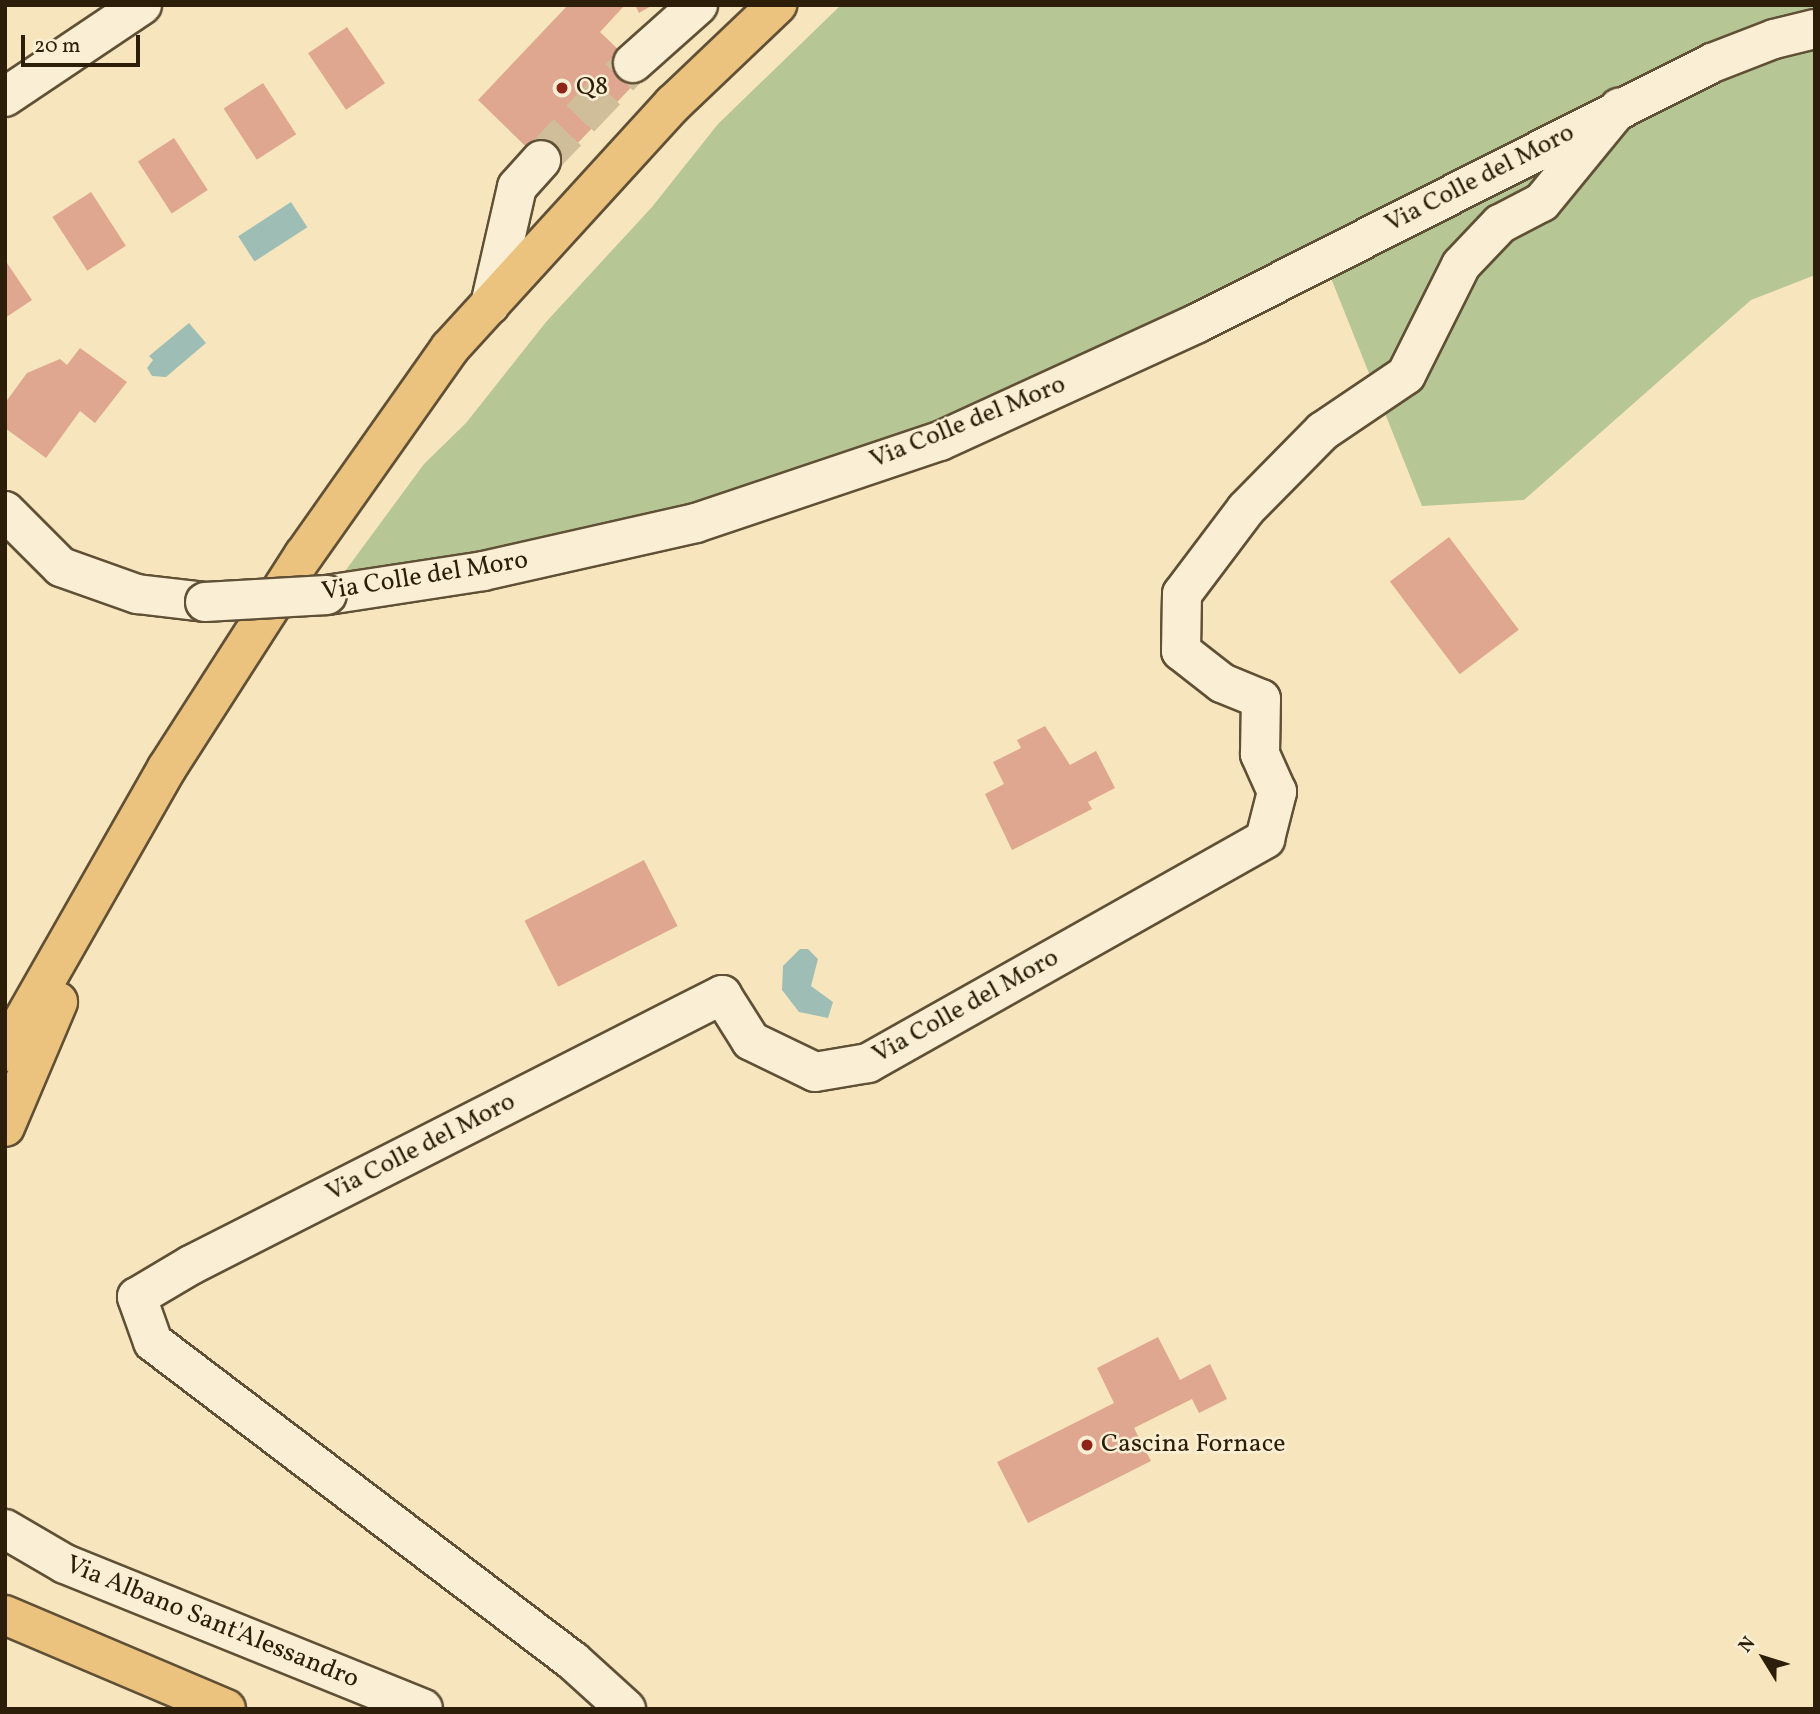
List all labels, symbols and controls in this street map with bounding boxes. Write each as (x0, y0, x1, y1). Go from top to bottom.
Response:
scale bar (24, 21, 144, 65)
text: 20 m (34, 32, 80, 61)
place label: Q8 (576, 72, 608, 104)
marker: Q8 (554, 80, 570, 96)
street label: Via Colle del Moro (1380, 118, 1580, 240)
street label: Via Colle del Moro (866, 370, 1070, 476)
street label: Via Colle del Moro (320, 545, 530, 609)
street label: Via Colle del Moro (867, 943, 1065, 1071)
street label: Via Colle del Moro (321, 1087, 521, 1209)
place label: Cascina Fornace (1101, 1429, 1286, 1461)
marker: Cascina Fornace (1079, 1437, 1095, 1453)
street label: Via Albano Sant'Alessandro (61, 1550, 363, 1696)
north arrow (1729, 1623, 1799, 1693)
text: N (1733, 1632, 1762, 1659)

